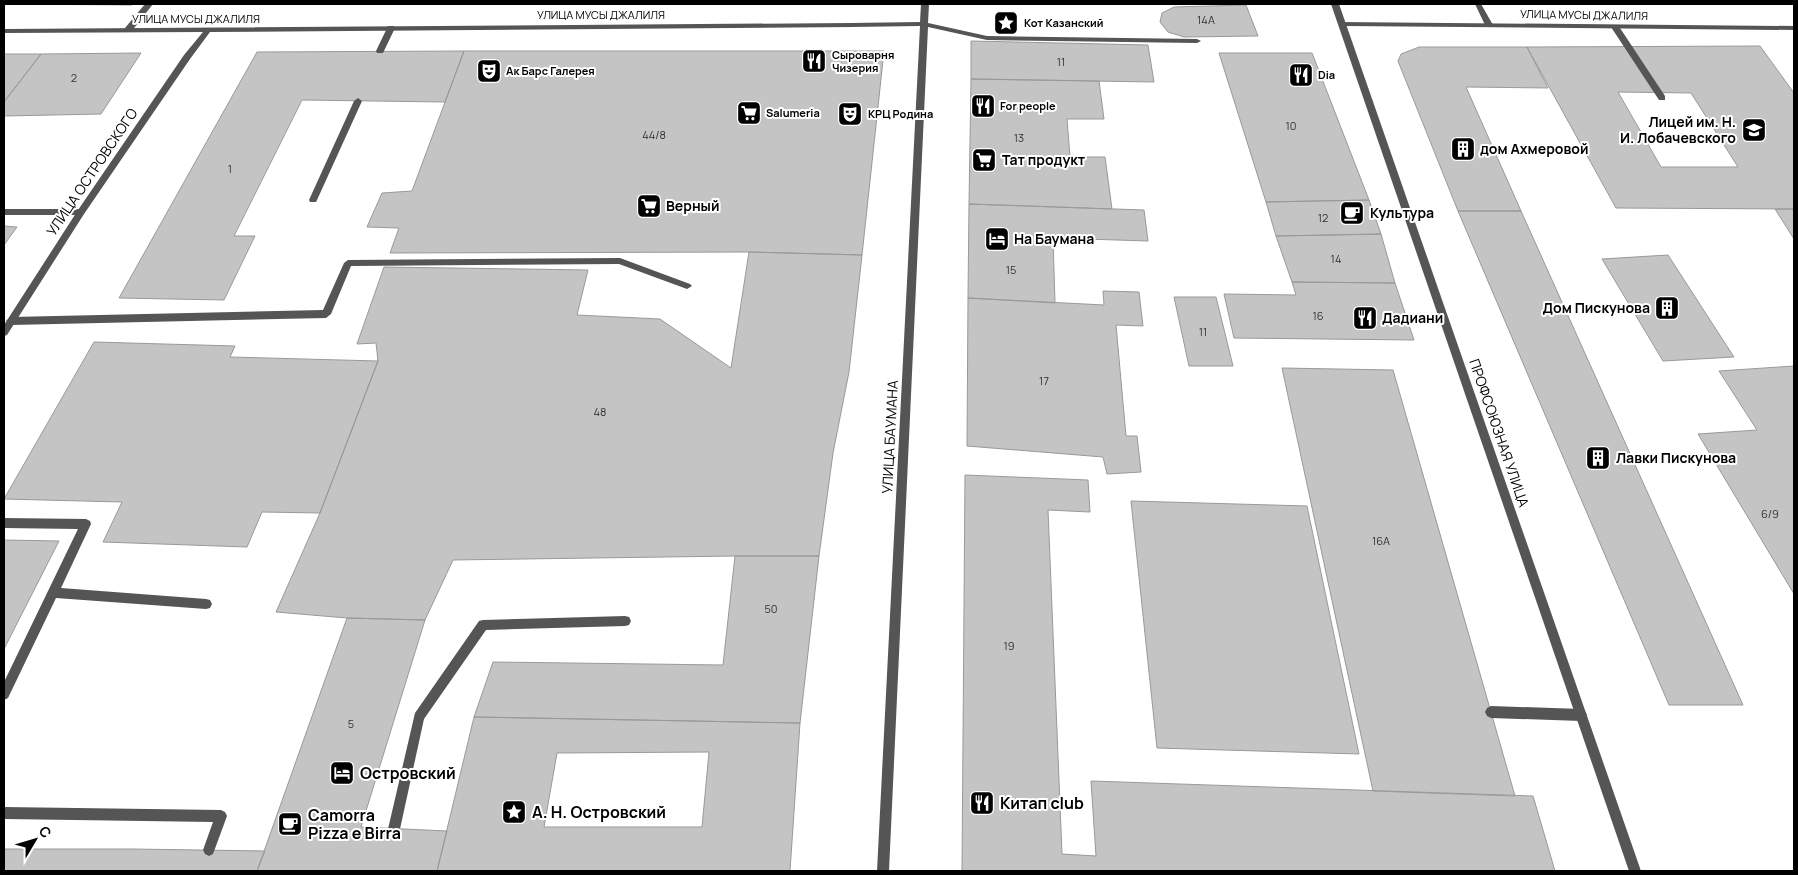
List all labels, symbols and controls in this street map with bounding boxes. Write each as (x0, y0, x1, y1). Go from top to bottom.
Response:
street label: УЛИЦА МУСЫ ДЖАЛИЛЯ (1520, 6, 1648, 23)
street label: УЛИЦА МУСЫ ДЖАЛИЛЯ (537, 7, 665, 22)
place icon: Кот Казанский (993, 10, 1019, 36)
street label: УЛИЦА МУСЫ ДЖАЛИЛЯ (132, 11, 260, 26)
house number: 14А (1197, 12, 1215, 27)
place label: Кот Казанский (1024, 15, 1103, 30)
place label: Сыроварня Чизерия (832, 47, 894, 75)
restaurant icon: Сыроварня Чизерия (801, 48, 827, 74)
house number: 11 (1057, 54, 1065, 69)
theatre icon: Ак Барс Галерея (476, 58, 502, 84)
restaurant icon: Dia (1288, 62, 1314, 88)
place label: Ак Барс Галерея (506, 63, 595, 78)
place label: Dia (1318, 67, 1335, 82)
house number: 2 (71, 70, 77, 85)
restaurant icon: For people (970, 93, 996, 119)
place label: For people (1000, 98, 1056, 113)
supermarket icon: Salumeria (736, 100, 762, 126)
theatre icon: КРЦ Родина (837, 101, 863, 127)
street label: УЛИЦА ОСТРОВСКОГО (42, 104, 141, 239)
place label: Salumeria (766, 105, 820, 120)
place label: КРЦ Родина (868, 106, 933, 121)
place label: Лицей им. Н. И. Лобачевского (1620, 112, 1736, 147)
school or university icon: Лицей им. Н. И. Лобачевского (1741, 117, 1767, 143)
house number: 10 (1285, 118, 1297, 133)
house number: 44/8 (642, 127, 666, 142)
house number: 13 (1014, 130, 1024, 145)
building icon: дом Ахмеровой (1450, 136, 1476, 162)
place label: дом Ахмеровой (1480, 139, 1588, 158)
supermarket icon: Тат продукт (971, 147, 997, 173)
place label: Тат продукт (1002, 150, 1086, 169)
house number: 1 (228, 161, 232, 176)
supermarket icon: Верный (636, 193, 662, 219)
place label: Верный (666, 196, 719, 215)
cafe icon: Культура (1339, 200, 1365, 226)
place label: Культура (1370, 203, 1434, 222)
house number: 12 (1318, 210, 1328, 225)
hotel icon: На Баумана (984, 226, 1010, 252)
place label: На Баумана (1014, 229, 1094, 248)
house number: 14 (1331, 251, 1341, 266)
house number: 15 (1006, 262, 1016, 277)
building icon: Дом Пискунова (1654, 295, 1680, 321)
place label: Дом Пискунова (1543, 298, 1650, 317)
restaurant icon: Дадиани (1352, 305, 1378, 331)
house number: 16 (1312, 308, 1324, 323)
place label: Дадиани (1382, 308, 1443, 327)
house number: 11 (1199, 324, 1207, 339)
street label: ПРОФСОЮЗНАЯ УЛИЦА (1465, 356, 1534, 510)
house number: 17 (1039, 373, 1049, 388)
street label: УЛИЦА БАУМАНА (877, 380, 902, 494)
house number: 48 (594, 404, 606, 419)
building icon: Лавки Пискунова (1585, 445, 1611, 471)
place label: Лавки Пискунова (1616, 448, 1736, 467)
house number: 6/9 (1761, 506, 1779, 521)
house number: 16А (1372, 533, 1390, 548)
house number: 50 (764, 601, 778, 616)
house number: 19 (1003, 638, 1015, 653)
house number: 5 (348, 716, 354, 731)
hotel icon: Островский (329, 760, 355, 786)
place label: Островский (360, 762, 456, 784)
restaurant icon: Китап club (969, 790, 995, 816)
place label: Китап club (1000, 792, 1084, 814)
place icon: А. Н. Островский (501, 799, 527, 825)
place label: А. Н. Островский (532, 801, 666, 823)
place label: Camorra Pizza e Birra (308, 804, 401, 844)
cafe icon: Camorra Pizza e Birra (277, 811, 303, 837)
north arrow (10, 815, 60, 865)
text: С (35, 822, 56, 842)

